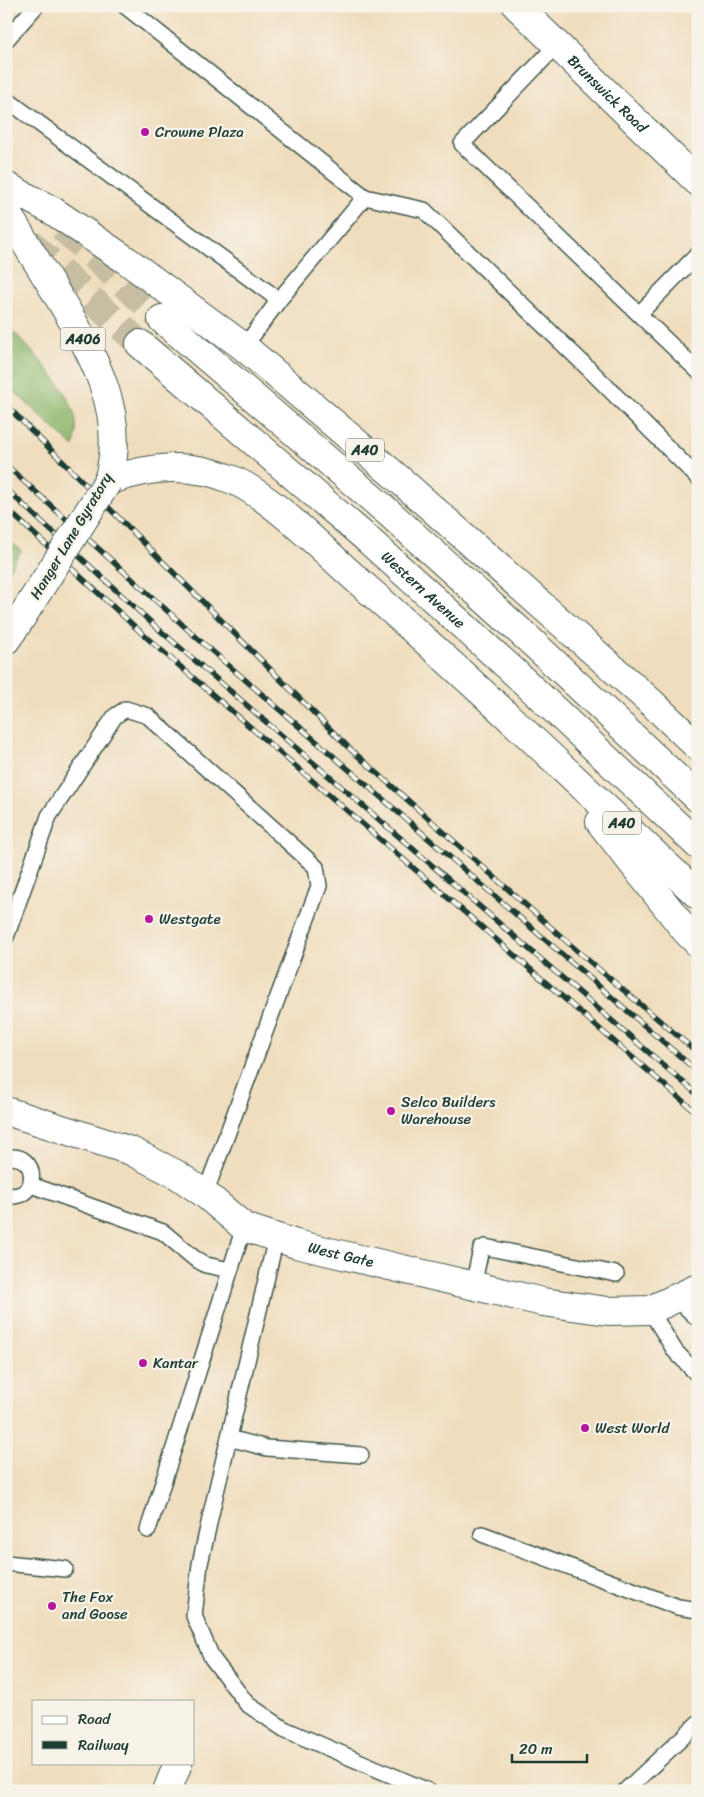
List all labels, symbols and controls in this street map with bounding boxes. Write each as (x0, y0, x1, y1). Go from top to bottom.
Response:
street label: Brunswick Road (561, 48, 654, 140)
place label: Crowne Plaza (155, 119, 244, 145)
marker: Crowne Plaza (139, 126, 151, 138)
road number: A406 (61, 328, 106, 350)
road number: A40 (346, 438, 384, 462)
street label: Hanger Lane Gyratory (23, 467, 119, 605)
street label: Western Avenue (375, 544, 472, 635)
road number: A40 (603, 811, 641, 834)
place label: Westgate (159, 906, 221, 932)
marker: Westgate (143, 913, 155, 925)
place label: Selco Builders Warehouse (401, 1089, 496, 1132)
marker: Selco Builders Warehouse (385, 1105, 397, 1117)
street label: West Gate (305, 1234, 376, 1275)
place label: Kantar (153, 1350, 199, 1376)
marker: Kantar (137, 1357, 149, 1369)
place label: West World (595, 1415, 670, 1441)
marker: West World (579, 1422, 591, 1434)
place label: The Fox and Goose (62, 1584, 128, 1627)
marker: The Fox and Goose (46, 1600, 58, 1612)
legend (32, 1700, 195, 1764)
text: Road (78, 1706, 111, 1732)
text: Railway (78, 1732, 129, 1758)
scale bar (512, 1732, 586, 1764)
text: 20 m (519, 1736, 553, 1762)

